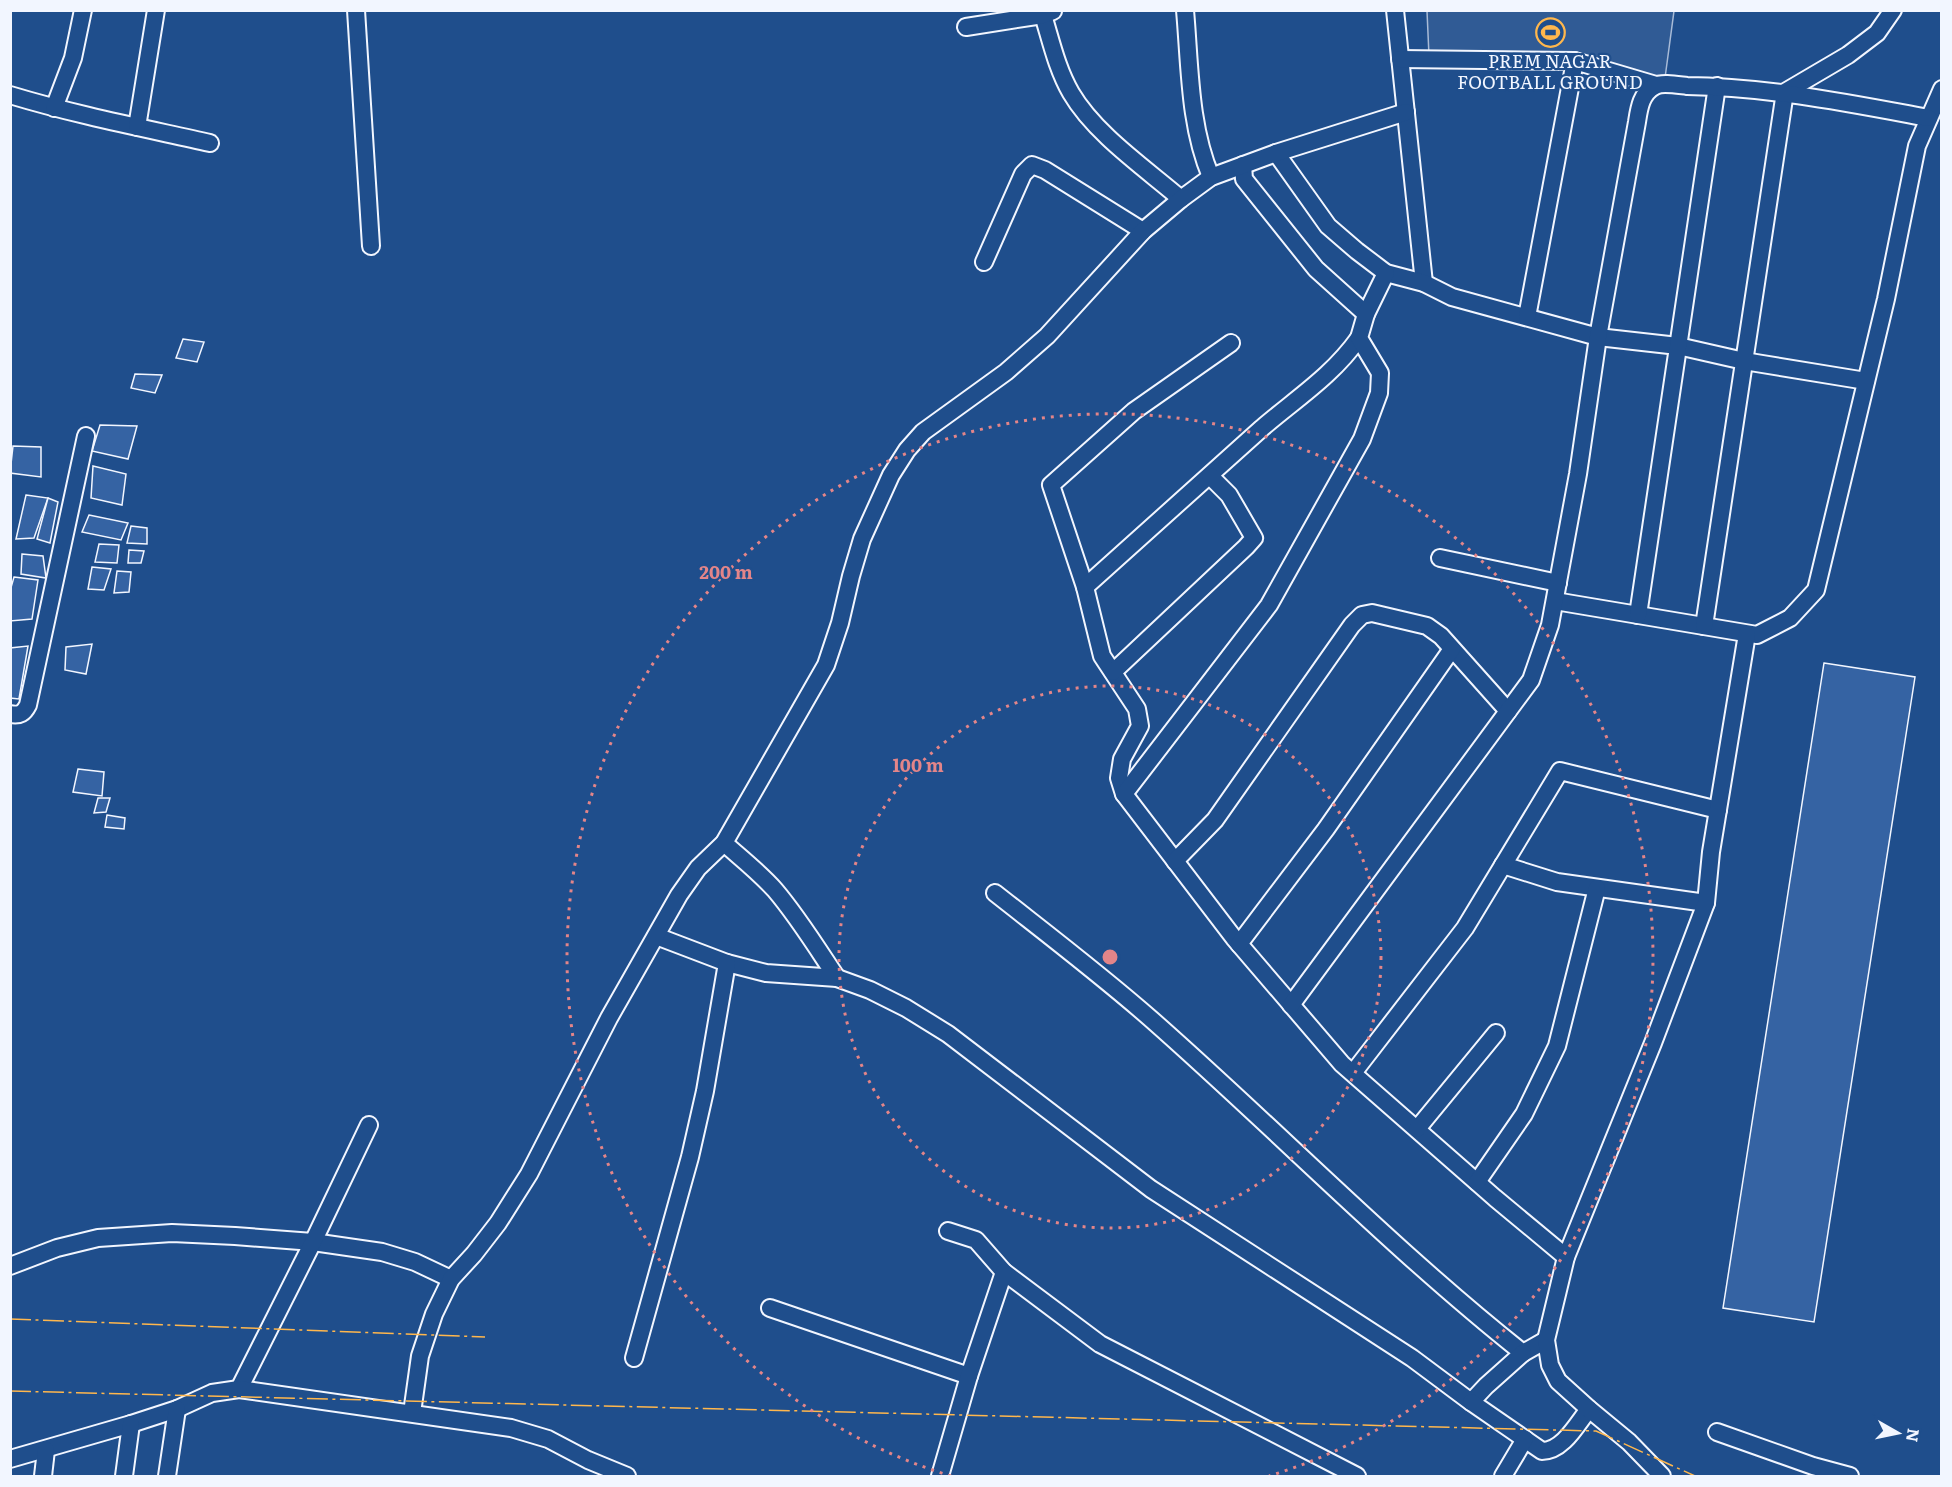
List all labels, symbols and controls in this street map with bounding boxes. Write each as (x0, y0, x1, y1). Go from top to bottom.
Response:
sports icon: PREM NAGAR FOOTBALL GROUND (1534, 17, 1566, 49)
place label: PREM NAGAR FOOTBALL GROUND (1457, 47, 1643, 95)
text: 200 m (699, 558, 753, 585)
text: 100 m (892, 751, 944, 778)
centre of rings (1100, 947, 1120, 967)
north arrow (1868, 1403, 1928, 1463)
text: N (1901, 1427, 1927, 1444)

